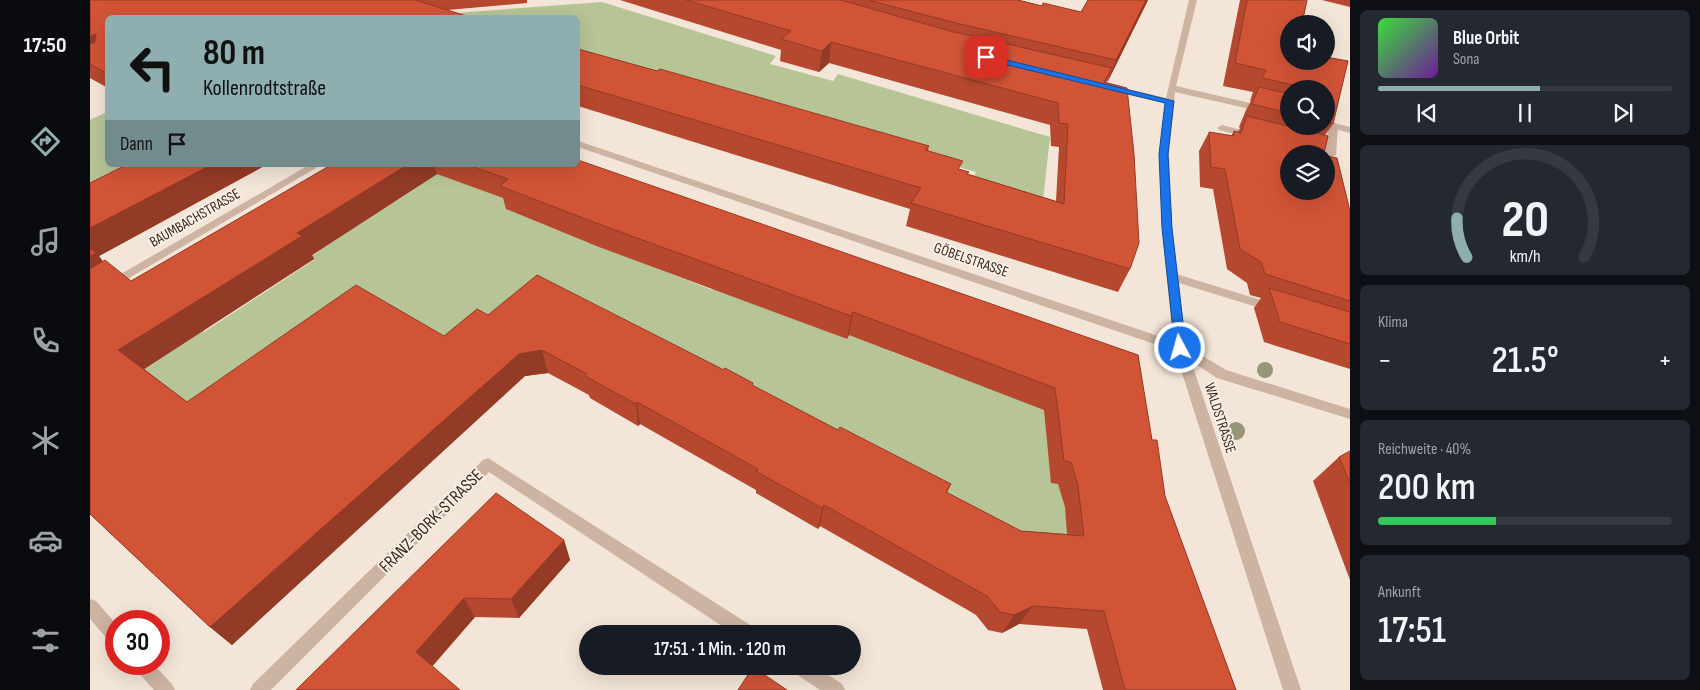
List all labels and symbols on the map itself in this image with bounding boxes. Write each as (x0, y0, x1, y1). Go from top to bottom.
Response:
pin (965, 36, 1007, 78)
street label: BAUMBACHSTRASSE (146, 184, 244, 252)
street label: GÖBELSTRASSE (931, 238, 1011, 282)
position arrow (1153, 321, 1205, 373)
street label: WALDSTRASSE (1200, 380, 1240, 456)
street label: FRANZ-BORK-STRASSE (375, 465, 487, 577)
speed limit sign: 30 (105, 610, 170, 675)

